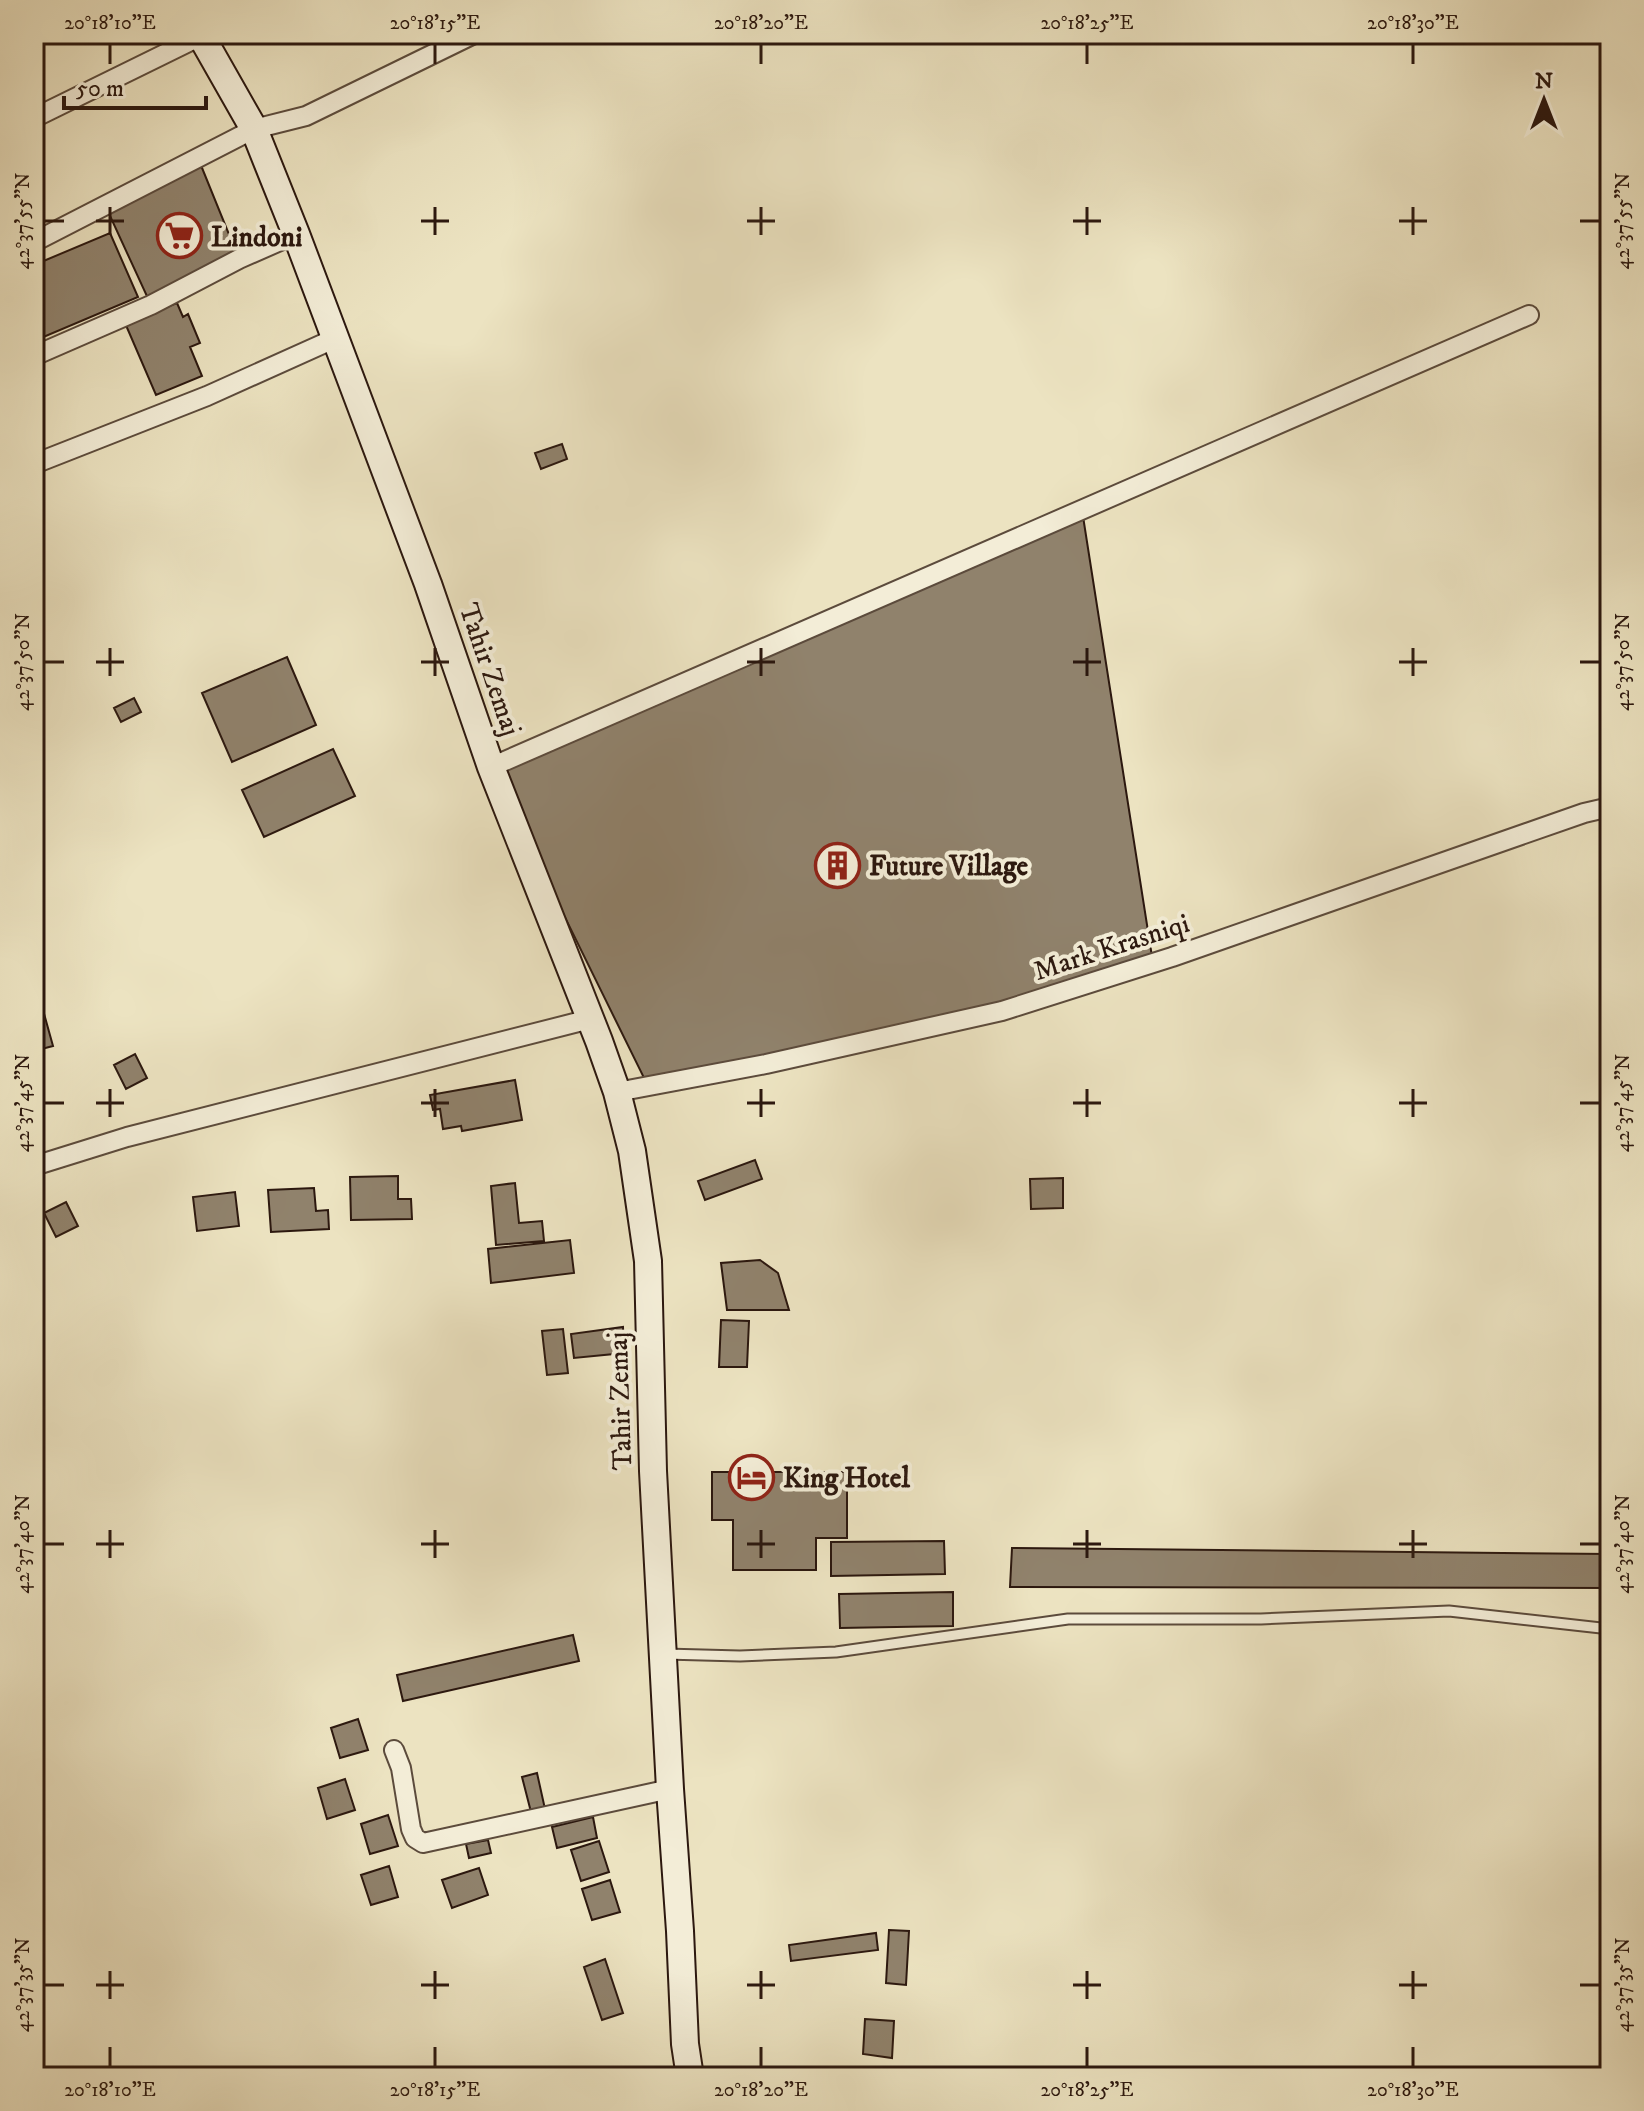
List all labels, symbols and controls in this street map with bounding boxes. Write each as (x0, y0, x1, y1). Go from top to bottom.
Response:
text: 20°18'10"E (64, 11, 156, 36)
text: 20°18'15"E (390, 11, 480, 36)
text: 20°18'20"E (714, 11, 808, 36)
text: 20°18'25"E (1040, 11, 1134, 36)
text: 20°18'30"E (1367, 11, 1459, 36)
scale bar (64, 60, 206, 110)
north arrow (1504, 60, 1584, 140)
text: N (1535, 68, 1553, 95)
text: 50 m (76, 74, 124, 104)
text: 42°37'55"N (11, 172, 36, 270)
text: 42°37'55"N (1611, 172, 1636, 270)
supermarket icon: Lindoni (156, 212, 204, 260)
place label: Lindoni (211, 220, 302, 255)
street label: Tahir Zemaj (451, 598, 529, 741)
text: 42°37'50"N (11, 613, 36, 711)
text: 42°37'50"N (1611, 613, 1636, 711)
building icon: Future Village (814, 841, 862, 889)
place label: Future Village (869, 849, 1029, 884)
street label: Mark Krasniqi (1029, 906, 1194, 989)
text: 42°37'45"N (11, 1054, 36, 1152)
text: 42°37'45"N (1611, 1054, 1636, 1152)
street label: Tahir Zemaj (601, 1331, 640, 1471)
hotel icon: King Hotel (728, 1453, 776, 1501)
place label: King Hotel (783, 1461, 910, 1496)
text: 42°37'40"N (11, 1494, 36, 1594)
text: 42°37'40"N (1611, 1494, 1636, 1594)
text: 42°37'35"N (11, 1938, 36, 2032)
text: 42°37'35"N (1611, 1938, 1636, 2032)
text: 20°18'10"E (64, 2078, 156, 2103)
text: 20°18'15"E (390, 2078, 480, 2103)
text: 20°18'20"E (714, 2078, 808, 2103)
text: 20°18'25"E (1040, 2078, 1134, 2103)
text: 20°18'30"E (1367, 2078, 1459, 2103)

